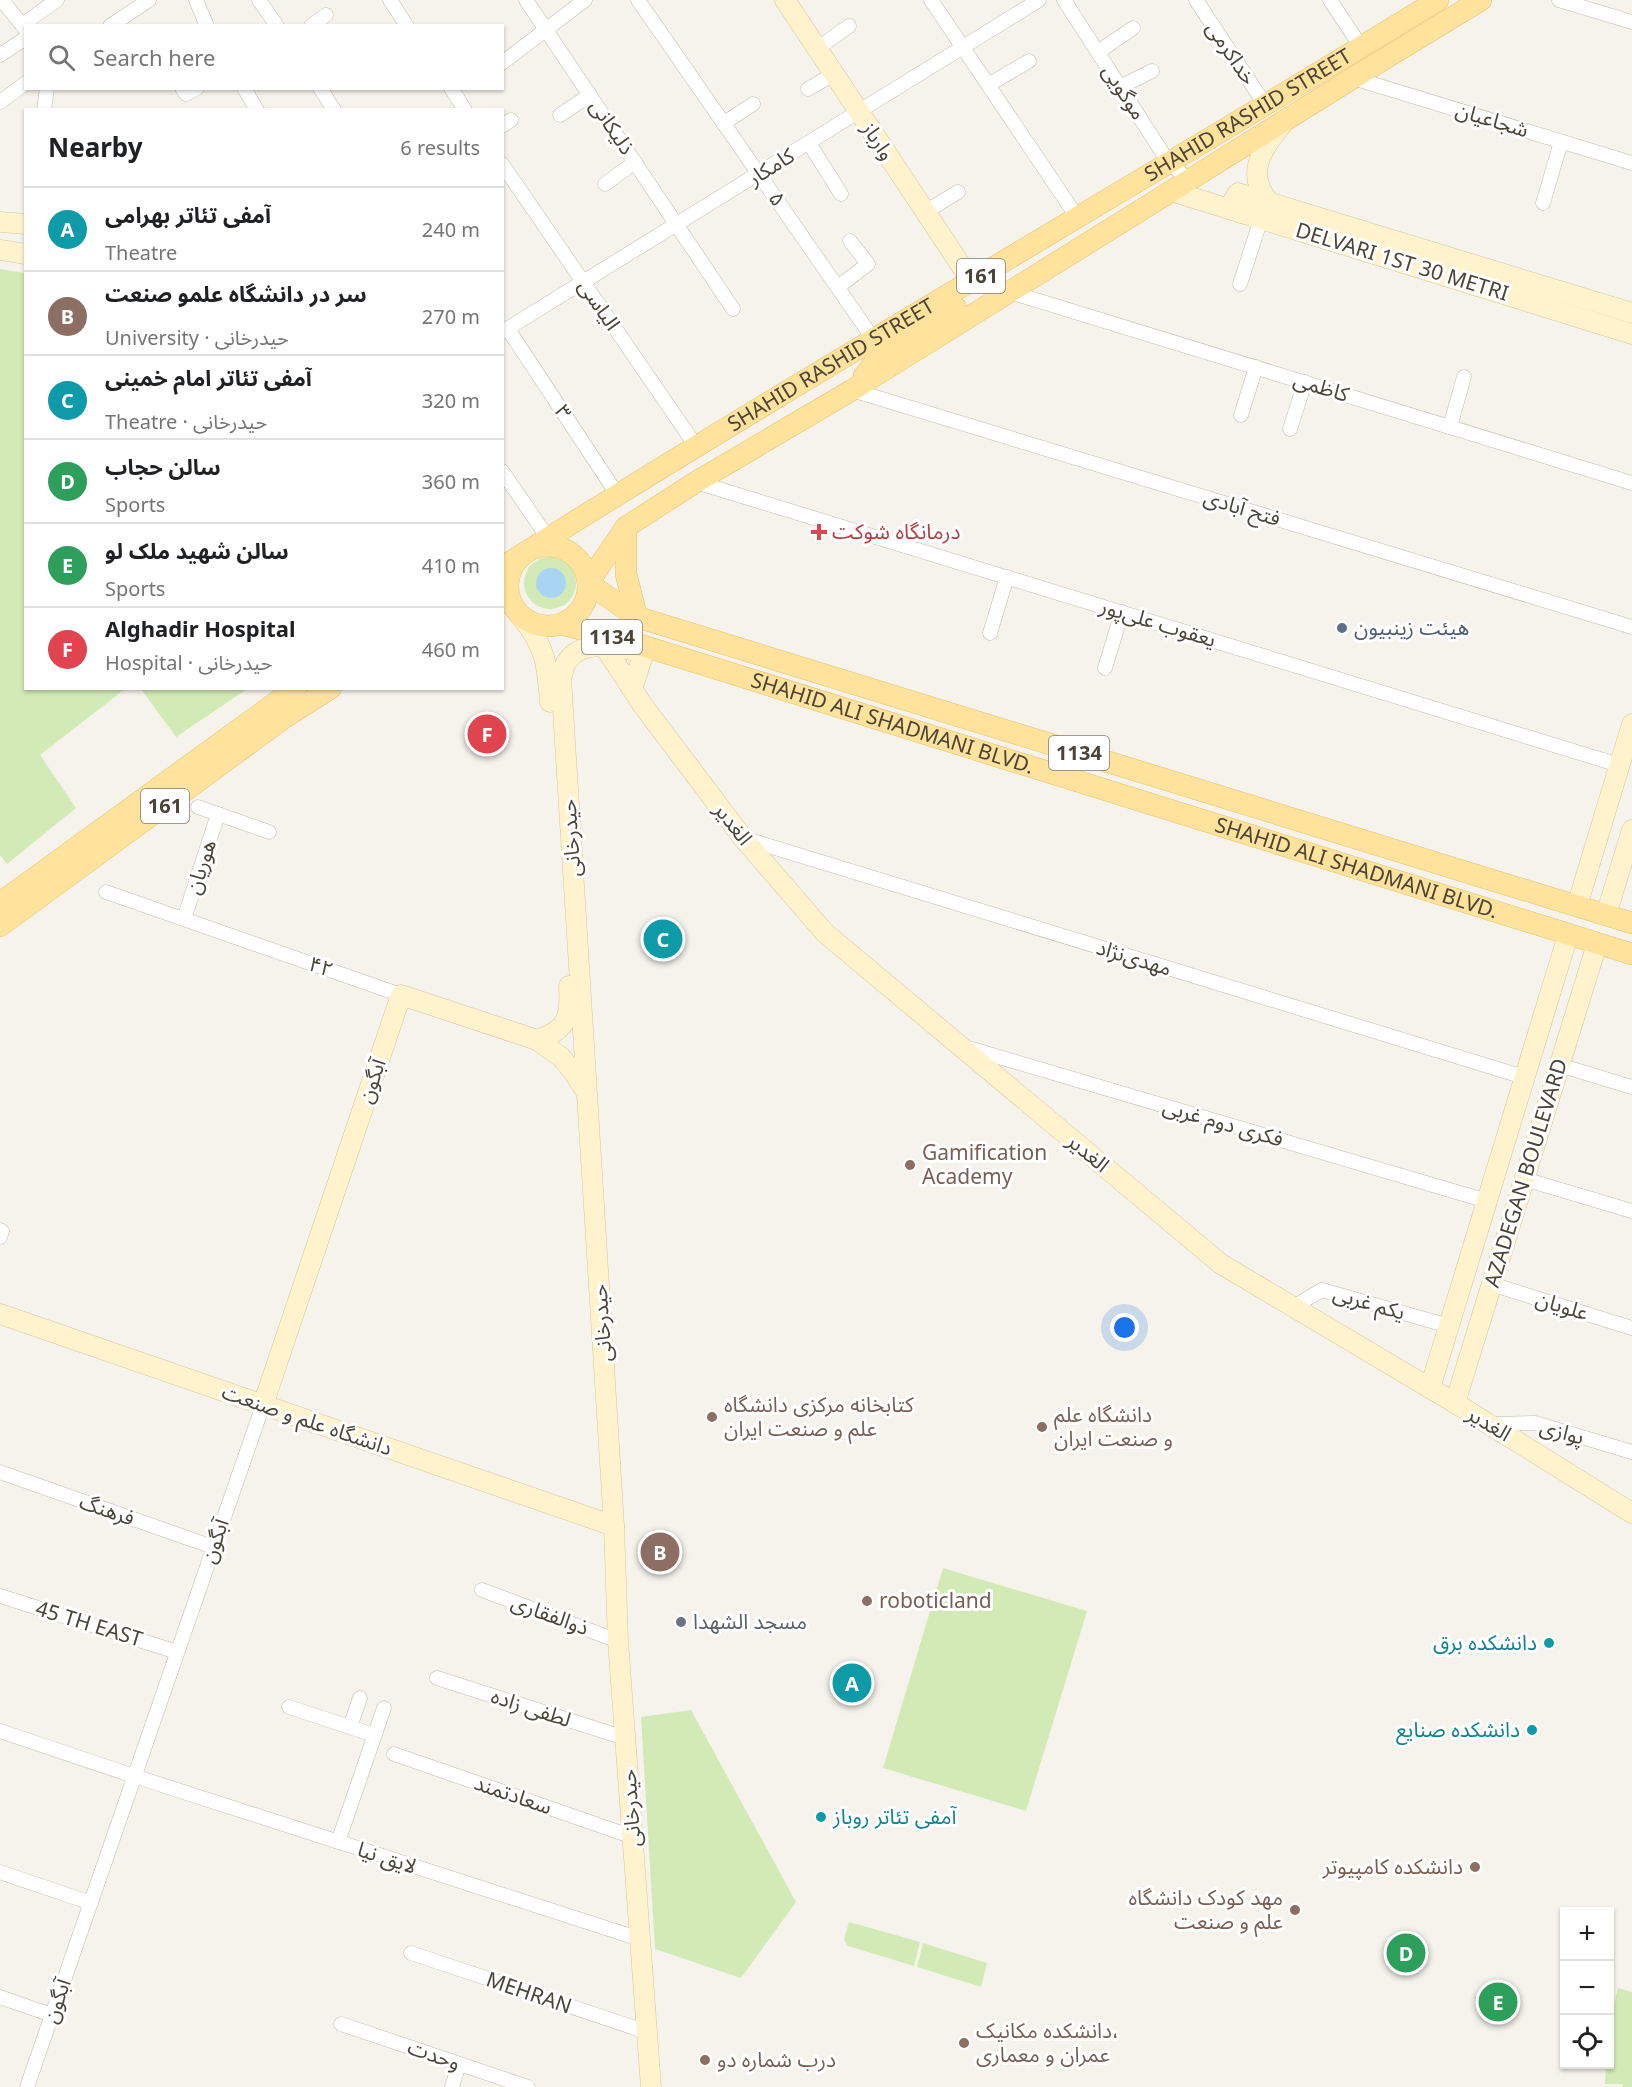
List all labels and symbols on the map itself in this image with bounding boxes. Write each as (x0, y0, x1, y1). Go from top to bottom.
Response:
street label: خداکرمی (1200, 15, 1263, 90)
street label: SHAHID RASHID STREET (1139, 41, 1356, 187)
street label: موگویی (1096, 58, 1153, 125)
street label: ذلیکانی (584, 93, 642, 160)
street label: شجاعیان (1452, 95, 1532, 143)
street label: وارباز (855, 115, 902, 165)
street label: کامکار (741, 141, 799, 192)
street label: ۵ (763, 185, 793, 211)
street label: DELVARI 1ST 30 METRI (1292, 215, 1512, 307)
road number: 161 (957, 259, 1005, 293)
street label: الیاسی (572, 273, 627, 336)
street label: SHAHID RASHID STREET (722, 291, 939, 437)
street label: کاظمی (1290, 364, 1353, 408)
street label: ۳ (549, 399, 579, 424)
street label: فتح آبادی (1200, 482, 1284, 534)
place label: درمانگاه شوکت (832, 517, 960, 545)
marker: درمانگاه شوکت (810, 523, 828, 541)
street label: یعقوب علی‌پور (1096, 591, 1220, 653)
place label: هیئت زینبیون (1354, 613, 1469, 641)
road number: 1134 (582, 620, 642, 654)
marker: هیئت زینبیون (1335, 621, 1349, 635)
street label: SHAHID ALI SHADMANI BLVD. (748, 665, 1038, 780)
pin: F (468, 712, 506, 756)
road number: 1134 (1049, 736, 1109, 770)
road number: 161 (141, 789, 189, 823)
street label: الغدیر (708, 795, 759, 851)
street label: حیدرخانی (553, 798, 587, 878)
street label: SHAHID ALI SHADMANI BLVD. (1212, 810, 1502, 924)
street label: هوریان (178, 836, 222, 898)
pin: C (644, 916, 682, 962)
street label: مهدی‌نژاد (1093, 932, 1175, 982)
street label: ۴۲ (305, 949, 337, 983)
street label: آبگون (350, 1054, 392, 1107)
street label: AZADEGAN BOULEVARD (1477, 1055, 1573, 1290)
street label: فکری دوم غربی (1159, 1091, 1287, 1155)
street label: الغدیر (1061, 1126, 1116, 1178)
place label: Gamification Academy (922, 1138, 1047, 1190)
marker: Gamification Academy (903, 1158, 917, 1172)
street label: یکم غربی (1330, 1278, 1408, 1328)
street label: حیدرخانی (584, 1283, 618, 1363)
street label: علویان (1533, 1284, 1592, 1326)
your location (1110, 1313, 1139, 1342)
street label: دانشگاه علم و صنعت (218, 1377, 396, 1463)
place label: کتابخانه مرکزی دانشگاه علم و صنعت ایران (724, 1390, 914, 1444)
street label: الغدیر (1461, 1398, 1517, 1447)
place label: دانشگاه علم و صنعت ایران (1054, 1400, 1173, 1452)
marker: کتابخانه مرکزی دانشگاه علم و صنعت ایران (705, 1410, 719, 1424)
street label: پوازی (1537, 1412, 1588, 1451)
marker: دانشگاه علم و صنعت ایران (1035, 1420, 1049, 1434)
street label: فرهنگ (76, 1487, 139, 1532)
street label: آبگون (193, 1514, 235, 1567)
pin: B (640, 1530, 680, 1574)
place label: roboticland (879, 1586, 992, 1614)
street label: ذوالفقاری (508, 1587, 593, 1641)
street label: 45 TH EAST (32, 1594, 147, 1653)
marker: roboticland (860, 1594, 874, 1608)
place label: مسجد الشهدا (693, 1607, 807, 1635)
marker: مسجد الشهدا (674, 1615, 688, 1629)
place label: دانشکده برق (1433, 1628, 1537, 1656)
marker: دانشکده برق (1542, 1636, 1556, 1650)
pin: A (832, 1660, 872, 1706)
street label: لطفی زاده (488, 1681, 575, 1733)
place label: دانشکده صنایع (1396, 1715, 1520, 1745)
marker: دانشکده صنایع (1525, 1723, 1539, 1737)
street label: سعادتمند (471, 1768, 556, 1820)
street label: حیدرخانی (613, 1768, 647, 1848)
place label: آمفی تئاتر روباز (832, 1802, 957, 1830)
marker: آمفی تئاتر روباز (814, 1810, 828, 1824)
street label: لایق نیا (354, 1834, 420, 1880)
place label: دانشکده کامپیوتر (1322, 1852, 1463, 1880)
marker: دانشکده کامپیوتر (1468, 1860, 1482, 1874)
place label: مهد کودک دانشگاه علم و صنعت (1128, 1883, 1283, 1937)
marker: مهد کودک دانشگاه علم و صنعت (1288, 1903, 1302, 1917)
pin: D (1386, 1930, 1426, 1976)
street label: MEHRAN (483, 1964, 576, 2020)
street label: آبگون (35, 1974, 77, 2027)
pin: E (1478, 1980, 1518, 2024)
place label: دانشکده مکانیک، عمران و معماری (976, 2016, 1119, 2068)
street label: وحدت (404, 2032, 464, 2076)
marker: دانشکده مکانیک، عمران و معماری (957, 2036, 971, 2050)
place label: درب شماره دو (717, 2045, 836, 2073)
marker: درب شماره دو (698, 2053, 712, 2067)

